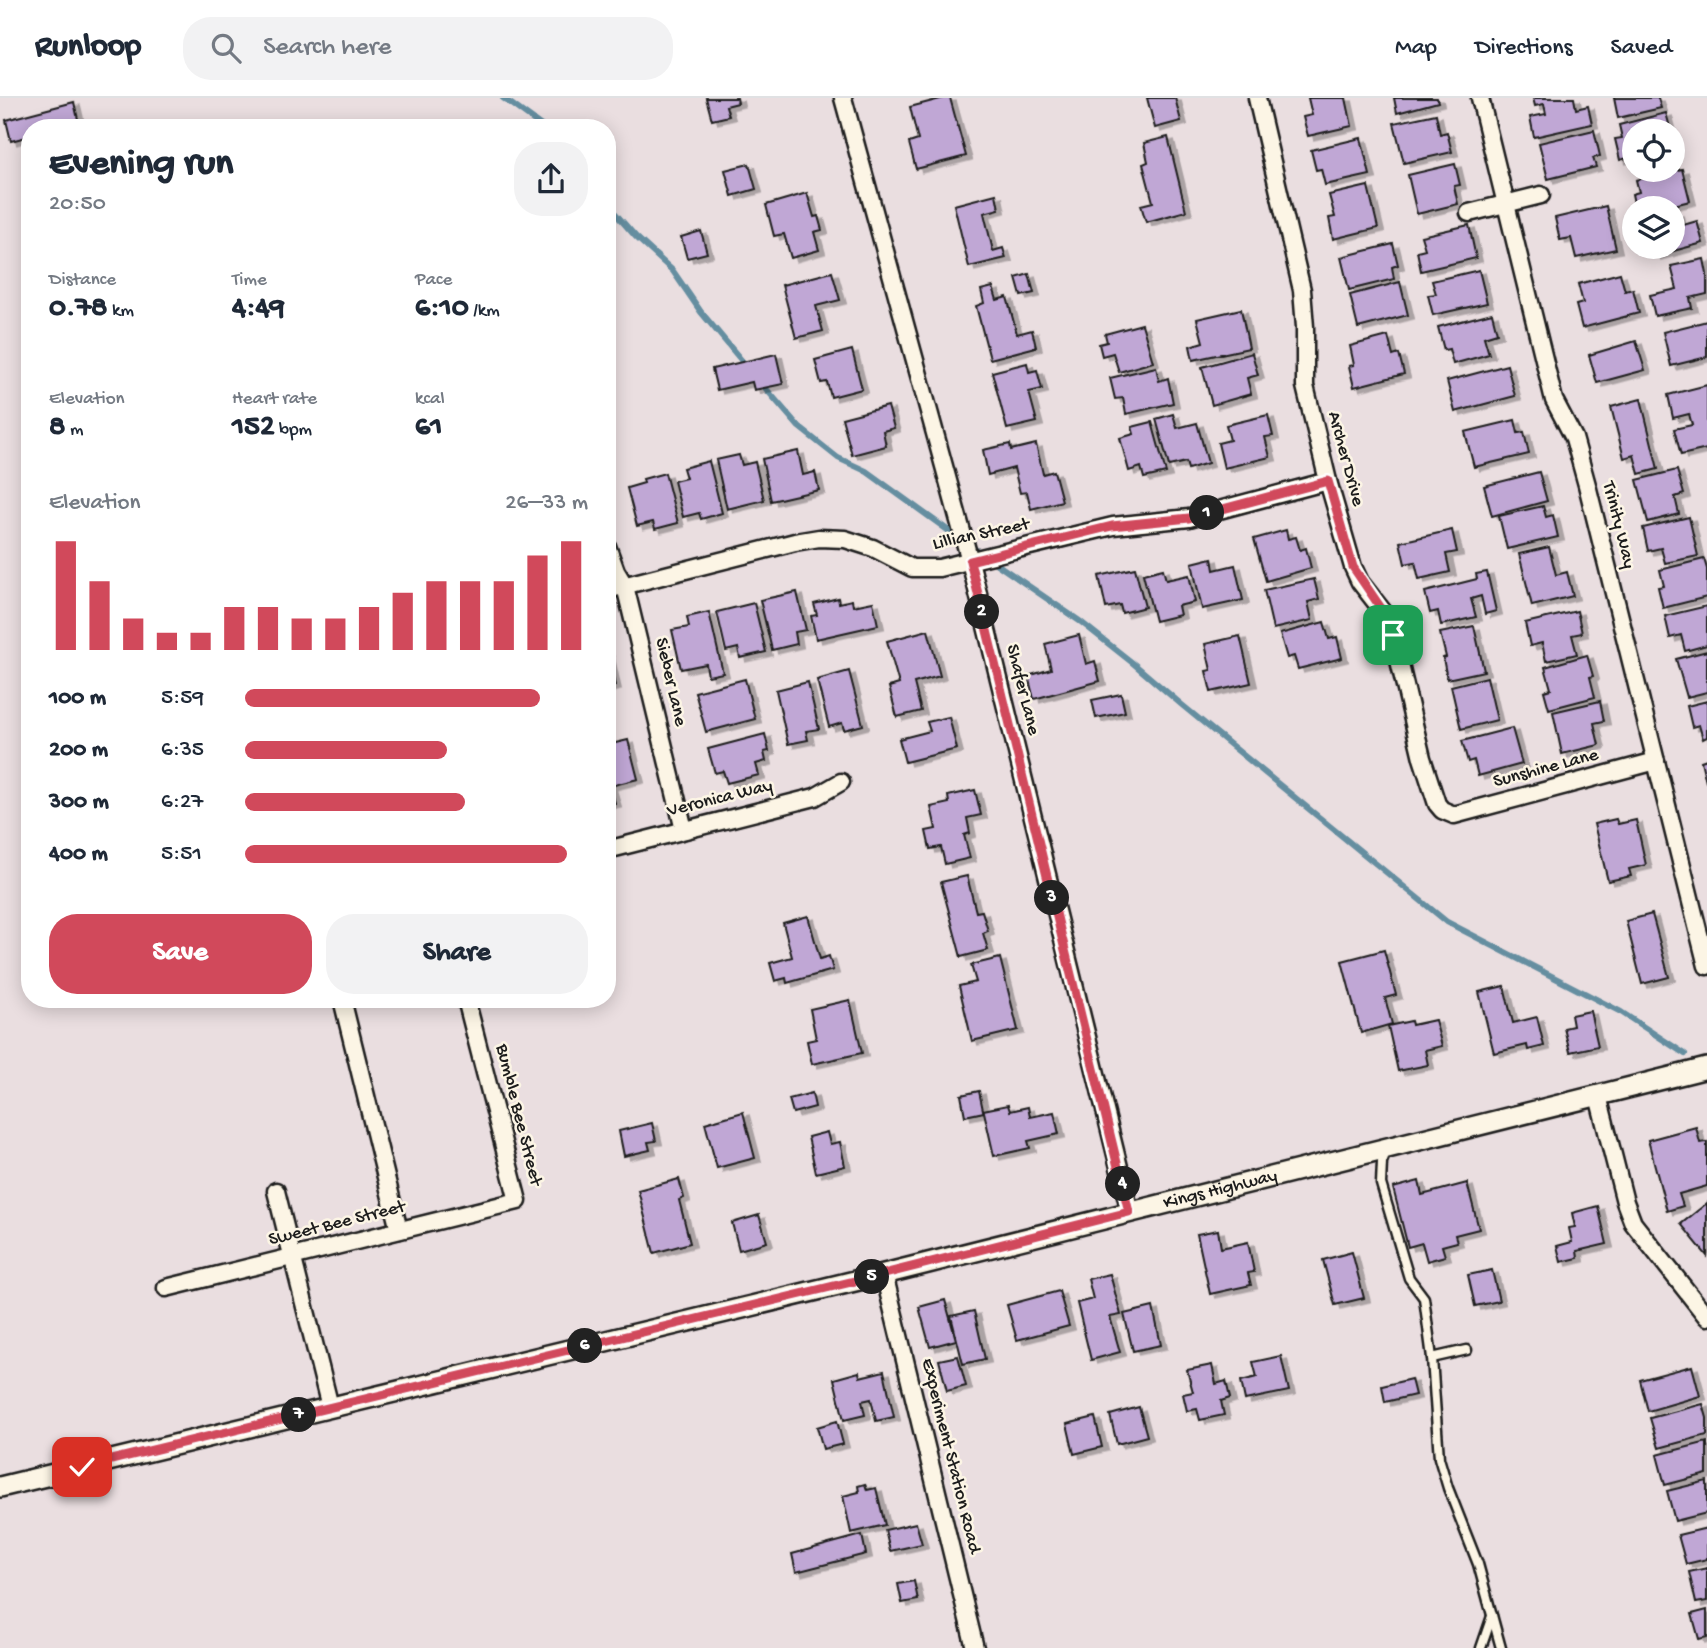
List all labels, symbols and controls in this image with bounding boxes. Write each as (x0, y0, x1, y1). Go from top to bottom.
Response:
search box (183, 17, 673, 80)
text: Runloop (35, 29, 141, 67)
icon: search (207, 29, 245, 67)
text: Search here (263, 33, 391, 64)
text: Map (1395, 34, 1437, 63)
text: Directions (1475, 34, 1573, 63)
text: Saved (1611, 34, 1672, 63)
map controls (1622, 119, 1685, 259)
button: locate (1622, 119, 1685, 182)
button: share (514, 142, 588, 216)
text: Evening run (49, 143, 233, 187)
text: 20:50 (49, 191, 106, 218)
button: layers (1622, 196, 1685, 259)
text: Distance (49, 269, 116, 292)
text: Time (232, 269, 267, 292)
text: Pace (415, 269, 452, 292)
text: 0.78 (49, 292, 108, 327)
text: 4:49 (232, 292, 285, 327)
text: 6:10 (415, 292, 469, 327)
text: km (108, 300, 134, 323)
text: /km (469, 300, 500, 323)
text: Elevation (49, 388, 125, 411)
text: Heart rate (232, 388, 317, 411)
text: kcal (415, 388, 445, 411)
street label: Archer Drive (1321, 409, 1369, 509)
text: 8 (49, 411, 65, 446)
text: 152 (232, 411, 275, 446)
text: 61 (415, 411, 442, 446)
text: m (65, 419, 83, 442)
text: bpm (275, 419, 312, 442)
street label: Trinity Way (1596, 478, 1640, 572)
text: Elevation (49, 490, 140, 517)
text: 26–33 m (505, 490, 588, 517)
pin: 1 (1190, 496, 1224, 530)
text: 1 (1203, 501, 1210, 524)
street label: Lillian Street (931, 513, 1034, 556)
pin: 2 (964, 594, 1000, 630)
text: 2 (977, 600, 986, 623)
pin (1363, 605, 1423, 665)
icon: arrive (1374, 616, 1412, 654)
street label: Sieber Lane (649, 635, 691, 729)
street label: Shafer Lane (1000, 642, 1044, 738)
text: 100 m (49, 685, 106, 712)
text: 5:59 (161, 685, 204, 712)
text: 200 m (49, 737, 108, 764)
text: 6:35 (161, 737, 204, 764)
street label: Sunshine Lane (1491, 744, 1601, 794)
street label: Veronica Way (664, 775, 776, 823)
text: 300 m (49, 789, 109, 816)
text: 6:27 (161, 789, 203, 816)
text: 400 m (49, 841, 108, 868)
text: 5:51 (161, 841, 202, 868)
pin: 3 (1034, 880, 1070, 916)
text: 3 (1047, 886, 1056, 909)
button: Save (49, 914, 312, 994)
button: Share (326, 914, 588, 994)
street label: Bumble Bee Street (489, 1041, 547, 1190)
street label: Kings Highway (1161, 1164, 1280, 1215)
pin: 4 (1106, 1166, 1140, 1202)
text: 4 (1118, 1172, 1127, 1195)
street label: Sweet Bee Street (266, 1195, 410, 1252)
pin: 5 (854, 1260, 890, 1294)
text: 5 (867, 1265, 877, 1288)
pin: 6 (568, 1328, 602, 1364)
text: 6 (580, 1334, 589, 1357)
street label: Experiment Station Road (915, 1356, 986, 1558)
pin: 7 (282, 1398, 316, 1432)
text: 7 (294, 1403, 303, 1426)
pin (52, 1437, 112, 1497)
icon: check (63, 1448, 101, 1486)

